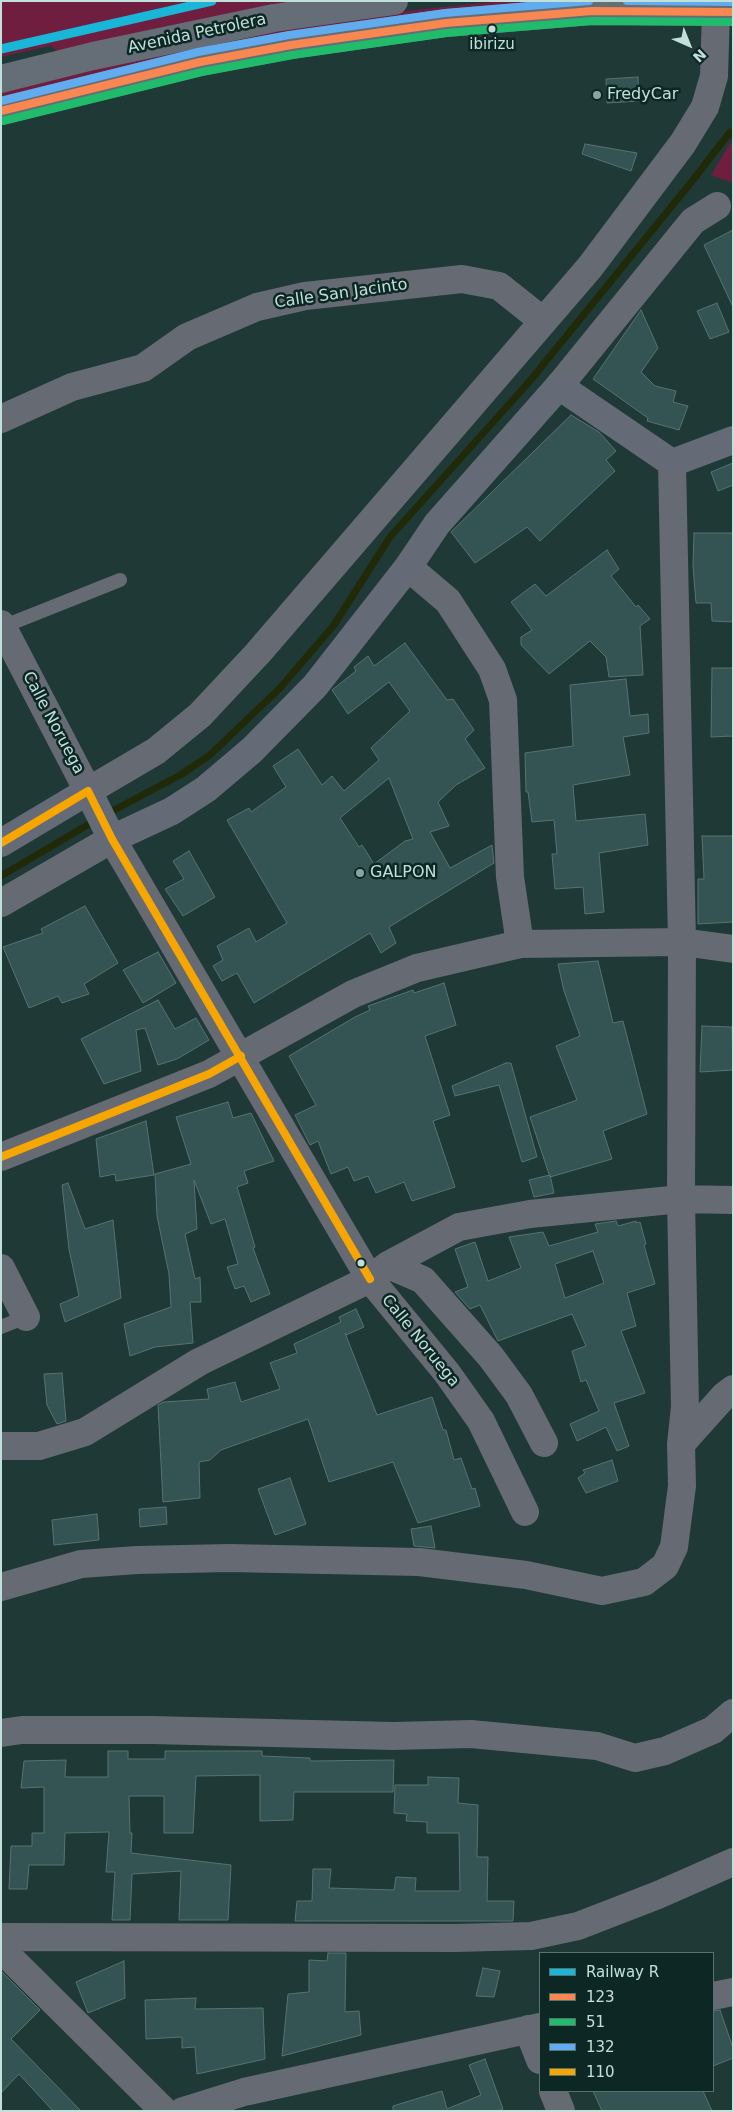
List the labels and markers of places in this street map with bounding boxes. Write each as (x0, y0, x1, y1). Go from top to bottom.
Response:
marker: ibirizu (487, 24, 497, 34)
place label: ibirizu (469, 36, 515, 54)
place label: FredyCar (607, 85, 678, 105)
marker: FredyCar (591, 89, 603, 101)
place label: GALPON (370, 863, 436, 883)
marker: GALPON (354, 867, 366, 879)
unlabelled marker (356, 1258, 366, 1268)

